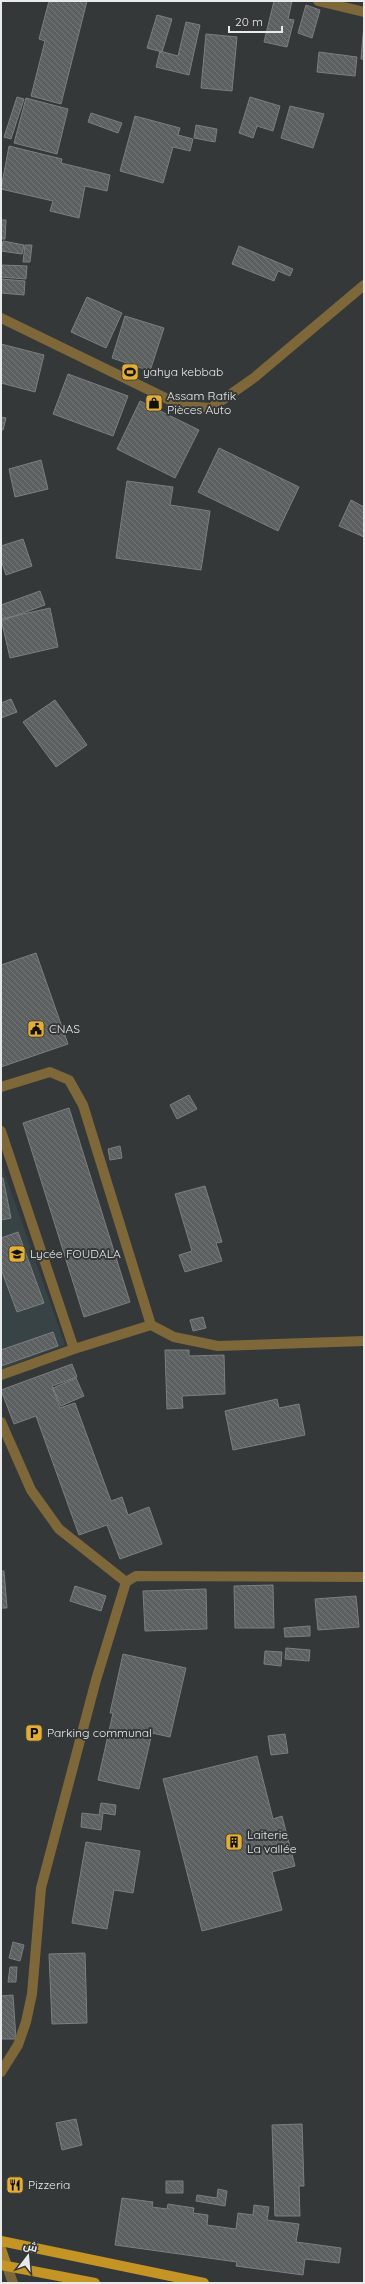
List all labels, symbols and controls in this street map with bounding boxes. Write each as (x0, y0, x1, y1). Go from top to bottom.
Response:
scale bar (229, 8, 282, 34)
text: 20 m (235, 14, 263, 29)
sports icon: yahya kebbab (120, 362, 140, 382)
place label: yahya kebbab (143, 364, 223, 379)
place label: Assam Rafik Pièces Auto (167, 388, 236, 417)
shop icon: Assam Rafik Pièces Auto (144, 393, 164, 413)
public building icon: CNAS (26, 1019, 46, 1039)
place label: CNAS (49, 1021, 80, 1036)
school or university icon: Lycée FOUDALA (7, 1244, 27, 1264)
place label: Lycée FOUDALA (30, 1246, 121, 1261)
parking icon: Parking communal (24, 1723, 44, 1743)
place label: Parking communal (47, 1725, 152, 1740)
place label: Laiterie La vallée (247, 1827, 297, 1856)
building icon: Laiterie La vallée (224, 1832, 244, 1852)
restaurant icon: Pizzeria (5, 2175, 25, 2195)
place label: Pizzeria (28, 2177, 70, 2192)
north arrow (8, 2236, 48, 2276)
text: ش (22, 2238, 39, 2255)

